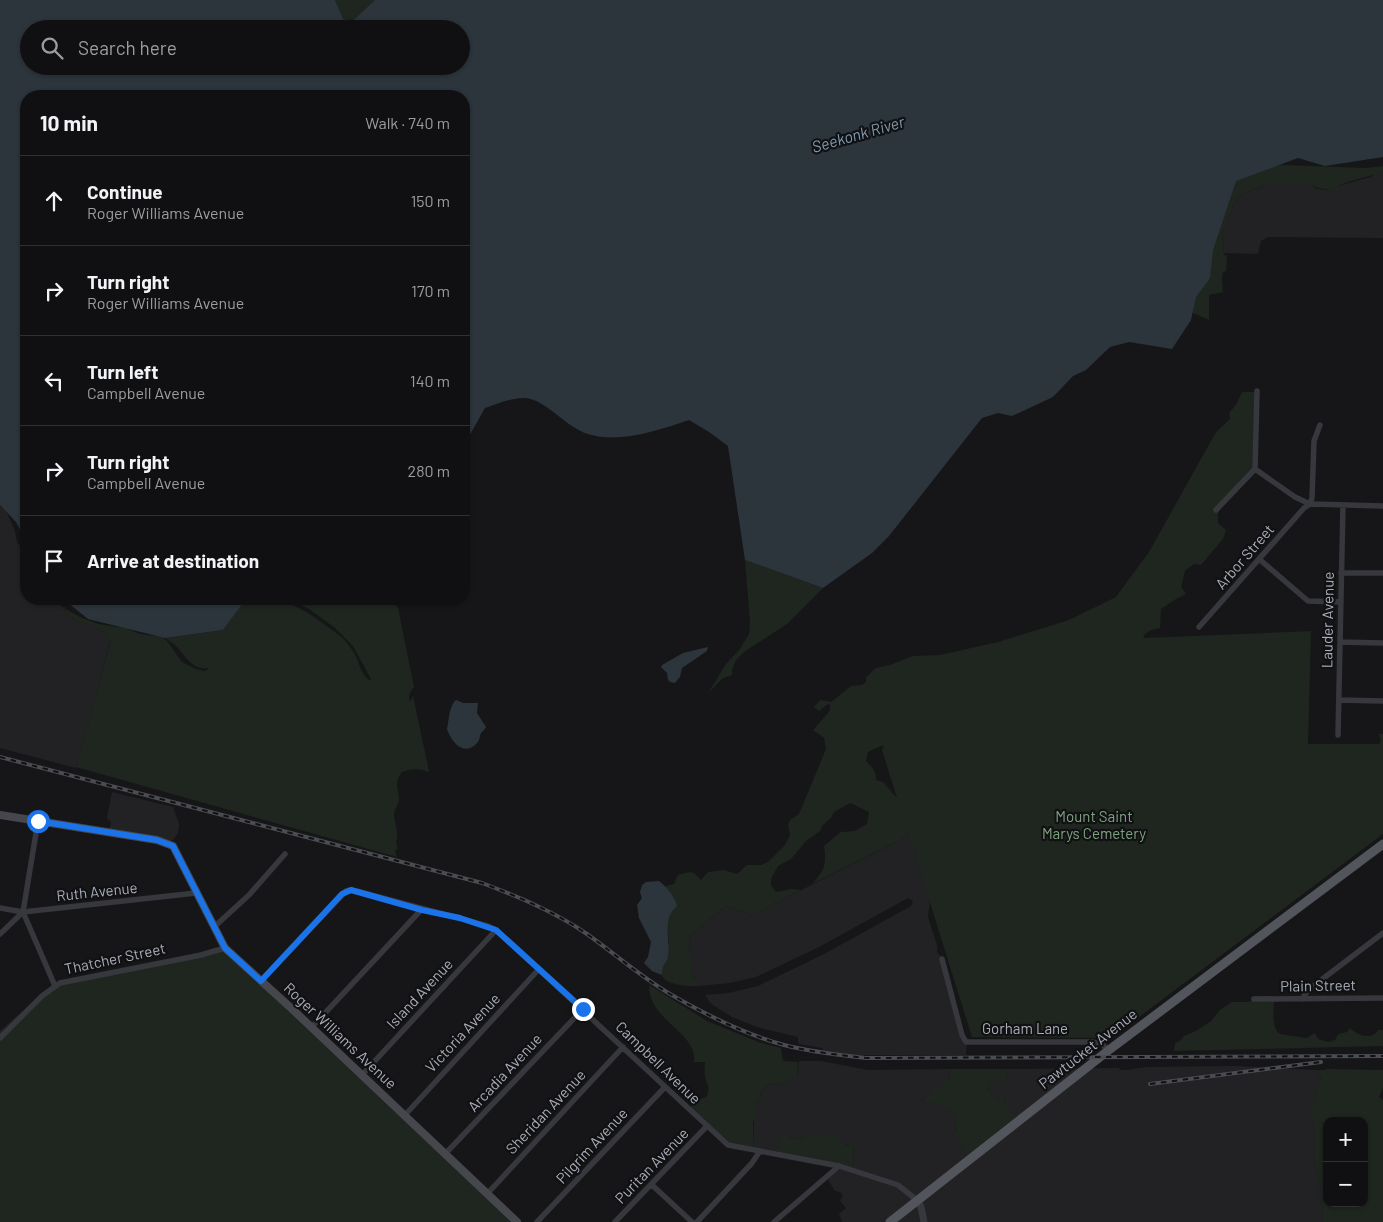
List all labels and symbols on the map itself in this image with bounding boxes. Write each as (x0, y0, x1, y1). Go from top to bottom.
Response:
water label: Seekonk River (809, 111, 908, 156)
street label: Arbor Street (1211, 520, 1277, 593)
street label: Lauder Avenue (1317, 572, 1337, 668)
park label: Mount Saint Marys Cemetery (1042, 807, 1146, 842)
route start (27, 810, 50, 833)
street label: Ruth Avenue (55, 878, 138, 904)
street label: Thatcher Street (63, 939, 167, 977)
street label: Island Avenue (382, 955, 456, 1032)
street label: Plain Street (1280, 975, 1356, 995)
street label: Roger Williams Avenue (281, 978, 401, 1092)
street label: Victoria Avenue (421, 989, 503, 1076)
route end (572, 998, 595, 1021)
street label: Pawtucket Avenue (1035, 1004, 1140, 1092)
street label: Campbell Avenue (613, 1017, 705, 1107)
street label: Gorham Lane (982, 1019, 1068, 1037)
street label: Arcadia Avenue (463, 1029, 545, 1115)
street label: Sheridan Avenue (502, 1065, 589, 1157)
street label: Pilgrim Avenue (552, 1104, 631, 1187)
street label: Puritan Avenue (611, 1124, 692, 1207)

